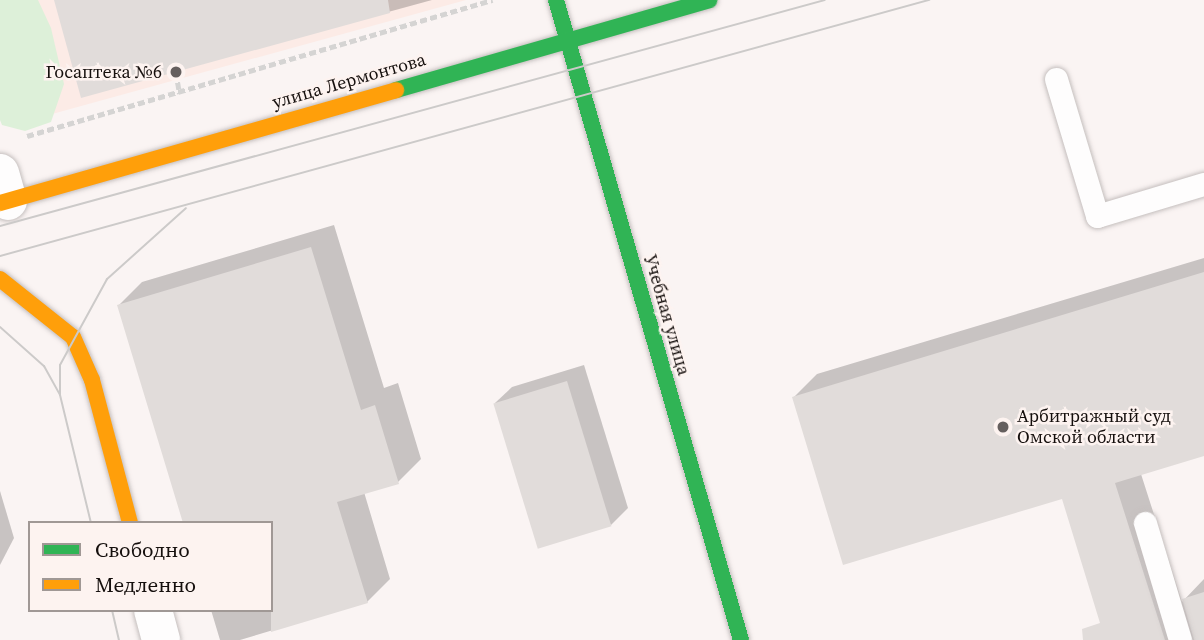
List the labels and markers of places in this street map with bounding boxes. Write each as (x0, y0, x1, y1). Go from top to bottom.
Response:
place label: Госаптека №6 (45, 61, 162, 83)
marker: Госаптека №6 (168, 64, 184, 80)
place label: Арбитражный суд Омской области (1017, 406, 1171, 448)
marker: Арбитражный суд Омской области (995, 419, 1011, 435)

